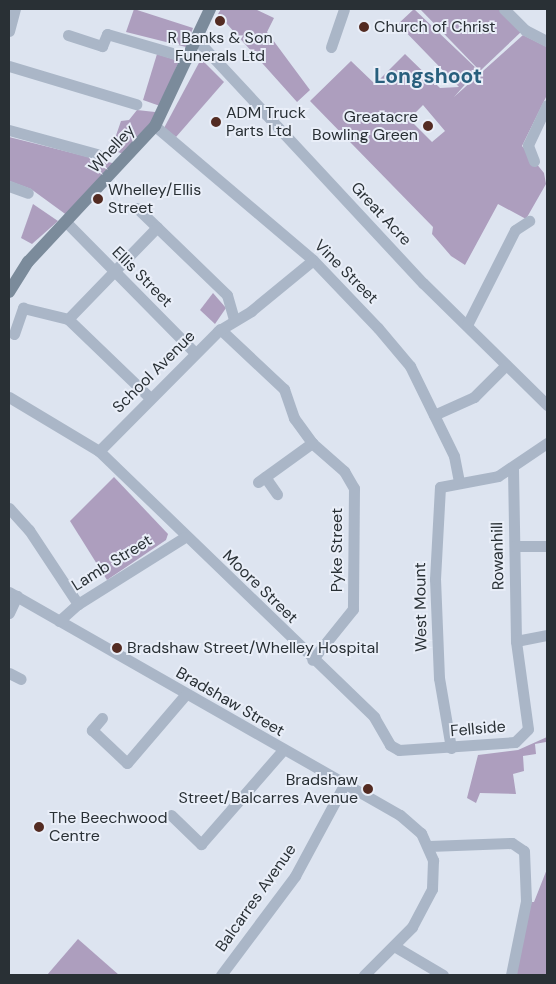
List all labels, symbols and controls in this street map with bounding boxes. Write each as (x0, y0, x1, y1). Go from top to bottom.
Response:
marker: R Banks & Son Funerals Ltd (214, 15, 226, 27)
place label: Church of Christ (374, 17, 496, 37)
marker: Church of Christ (358, 21, 370, 33)
place label: R Banks & Son Funerals Ltd (167, 28, 273, 66)
district label: Longshoot (374, 63, 482, 89)
place label: ADM Truck Parts Ltd (226, 103, 306, 141)
place label: Greatacre Bowling Green (312, 107, 418, 145)
marker: ADM Truck Parts Ltd (210, 116, 222, 128)
marker: Greatacre Bowling Green (422, 120, 434, 132)
street label: Whelley (85, 121, 139, 177)
street label: Great Acre (347, 178, 415, 250)
place label: Whelley/Ellis Street (108, 180, 201, 218)
marker: Whelley/Ellis Street (92, 193, 104, 205)
street label: Vine Street (310, 236, 382, 308)
street label: Ellis Street (108, 243, 176, 311)
street label: School Avenue (109, 327, 199, 417)
street label: Pyke Street (327, 508, 347, 592)
street label: Rowanhill (488, 522, 508, 590)
street label: Lamb Street (68, 531, 156, 595)
street label: Moore Street (219, 546, 301, 628)
street label: West Mount (411, 562, 431, 652)
place label: Bradshaw Street/Whelley Hospital (127, 638, 379, 658)
marker: Bradshaw Street/Whelley Hospital (111, 642, 123, 654)
street label: Bradshaw Street (172, 663, 288, 741)
street label: Fellside (450, 717, 506, 741)
place label: Bradshaw Street/Balcarres Avenue (178, 770, 358, 808)
marker: Bradshaw Street/Balcarres Avenue (362, 783, 374, 795)
place label: The Beechwood Centre (49, 808, 168, 846)
marker: The Beechwood Centre (33, 821, 45, 833)
street label: Balcarres Avenue (212, 840, 300, 956)

